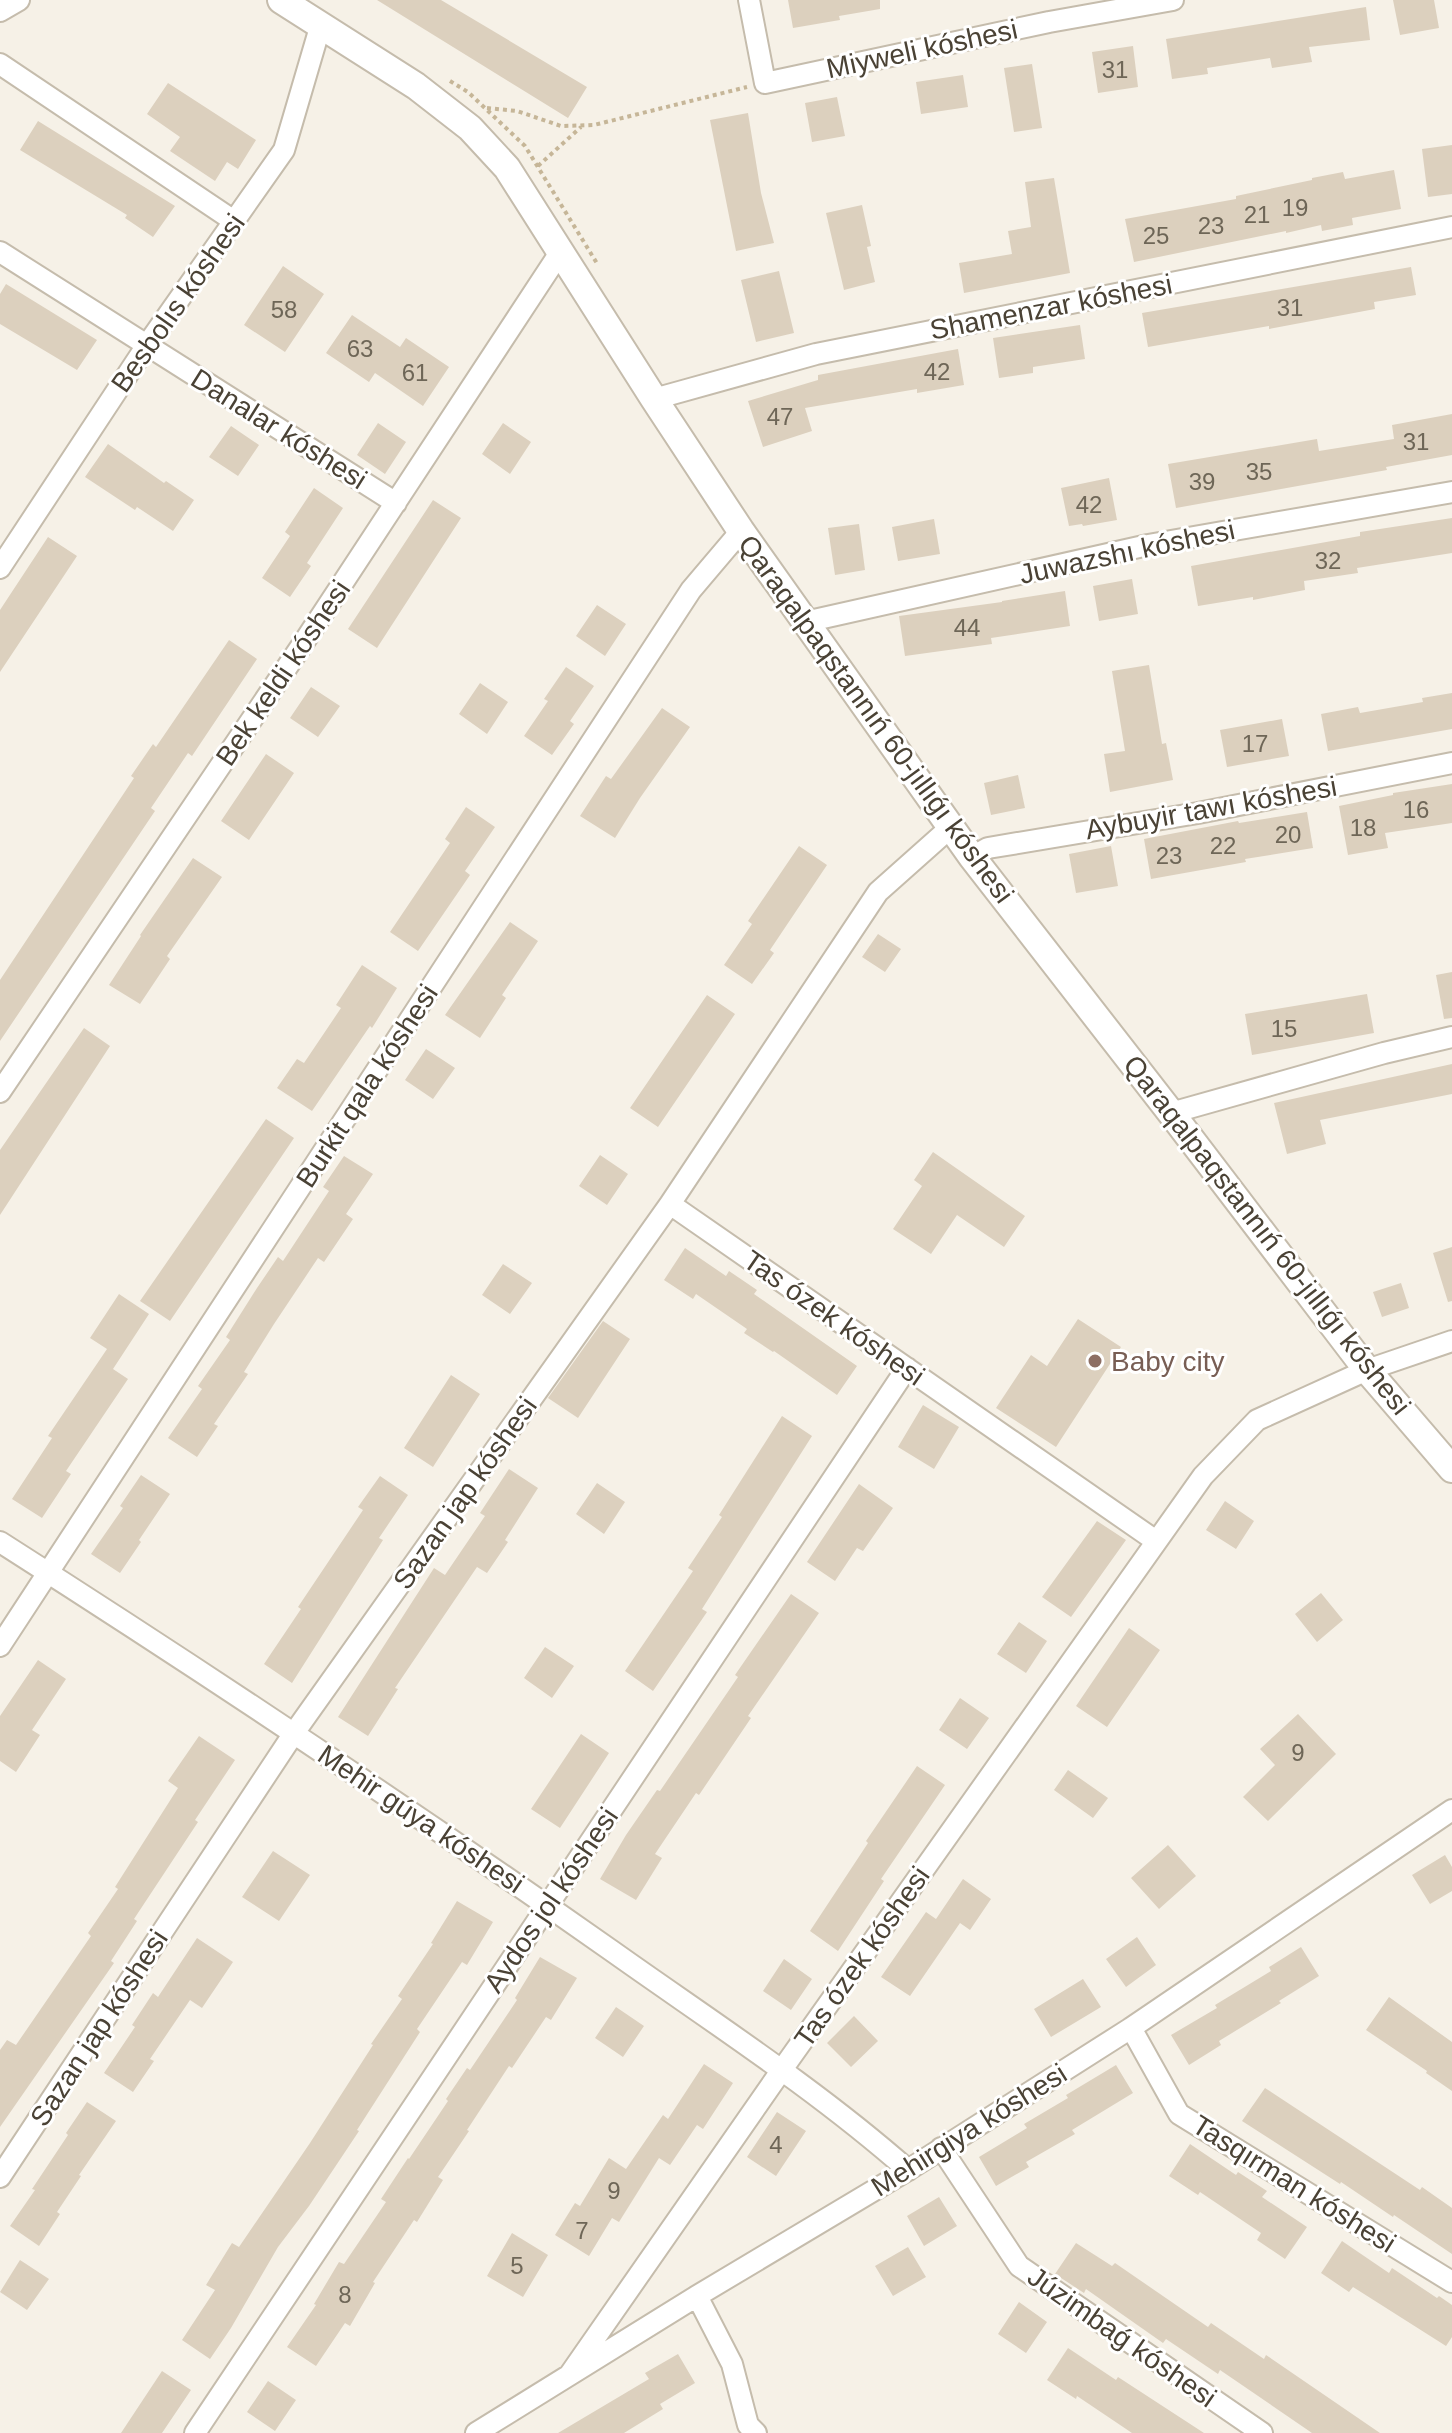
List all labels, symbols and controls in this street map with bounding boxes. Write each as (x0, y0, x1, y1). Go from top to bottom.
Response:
street label: Miyweli kóshesi (824, 14, 1020, 84)
house number: 31 (1102, 56, 1128, 83)
house number: 19 (1282, 194, 1308, 221)
house number: 21 (1244, 201, 1270, 228)
street label: Besbolıs kóshesi (105, 208, 251, 398)
house number: 23 (1198, 212, 1224, 239)
house number: 25 (1143, 222, 1169, 249)
street label: Shamenzar kóshesi (927, 268, 1175, 346)
house number: 31 (1277, 294, 1303, 321)
house number: 58 (271, 296, 297, 323)
house number: 63 (347, 335, 373, 362)
house number: 42 (924, 358, 950, 385)
house number: 61 (402, 359, 428, 386)
street label: Danalar kóshesi (186, 363, 372, 495)
house number: 47 (767, 403, 793, 430)
house number: 31 (1403, 428, 1429, 455)
house number: 35 (1246, 458, 1272, 485)
house number: 39 (1189, 468, 1215, 495)
house number: 42 (1076, 491, 1102, 518)
street label: Juwazshı kóshesi (1016, 514, 1238, 590)
street label: Qaraqalpaqstannıń 60-jıllıǵı kóshesi (732, 529, 1020, 909)
house number: 32 (1315, 547, 1341, 574)
street label: Bek keldi kóshesi (210, 575, 356, 771)
house number: 44 (954, 614, 980, 641)
house number: 17 (1242, 730, 1268, 757)
street label: Aybuyir tawı kóshesi (1083, 771, 1339, 845)
house number: 16 (1403, 796, 1429, 823)
house number: 18 (1350, 814, 1376, 841)
house number: 20 (1275, 821, 1301, 848)
house number: 22 (1210, 832, 1236, 859)
house number: 23 (1156, 842, 1182, 869)
street label: Burkit qala kóshesi (290, 979, 444, 1193)
house number: 15 (1271, 1015, 1297, 1042)
street label: Qaraqalpaqstannıń 60-jıllıǵı kóshesi (1117, 1049, 1417, 1421)
street label: Tas ózek kóshesi (738, 1244, 930, 1392)
place label: Baby city (1111, 1346, 1225, 1377)
marker: Baby city (1086, 1352, 1104, 1370)
street label: Sazan jap kóshesi (387, 1391, 543, 1595)
street label: Mehir gúyа kóshesi (312, 1739, 530, 1899)
house number: 9 (1291, 1739, 1305, 1766)
street label: Aydos jol kóshesi (478, 1802, 624, 1998)
street label: Tas ózek kóshesi (788, 1861, 936, 2053)
street label: Sazan jap kóshesi (24, 1924, 174, 2132)
street label: Mehirgiya kóshesi (866, 2057, 1072, 2203)
street label: Tasqırman kóshesi (1187, 2109, 1401, 2259)
house number: 4 (769, 2131, 783, 2158)
house number: 9 (607, 2177, 621, 2204)
house number: 7 (575, 2217, 589, 2244)
house number: 5 (510, 2252, 524, 2279)
street label: Júzimbaǵ kóshesi (1022, 2260, 1222, 2414)
house number: 8 (338, 2281, 352, 2308)

